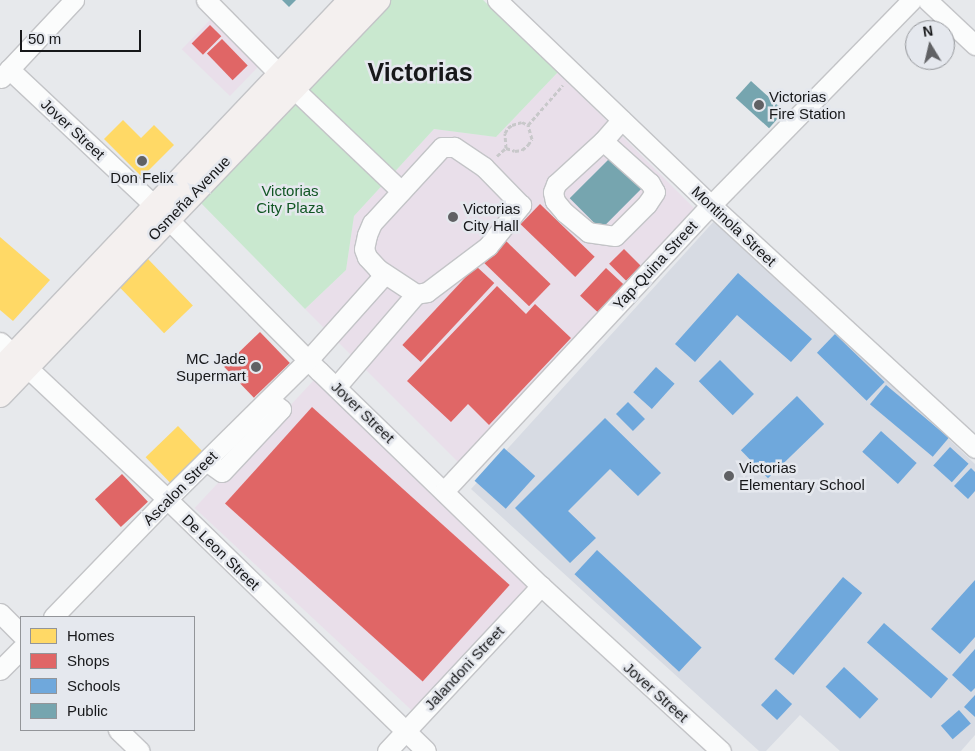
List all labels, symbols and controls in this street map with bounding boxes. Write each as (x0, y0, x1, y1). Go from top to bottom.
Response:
scale bar (22, 20, 144, 52)
north arrow (905, 20, 955, 70)
text: N (922, 22, 934, 40)
text: 50 m (28, 30, 61, 47)
district label: Victorias (367, 57, 473, 87)
place label: Victorias Fire Station (769, 87, 846, 122)
street label: Jover Street (37, 95, 109, 163)
marker: Victorias Fire Station (753, 99, 765, 111)
street label: Osmeña Avenue (144, 152, 234, 244)
marker: Don Felix (136, 155, 148, 167)
place label: Don Felix (110, 169, 174, 187)
park label: Victorias City Plaza (256, 181, 324, 216)
street label: Montinola Street (688, 182, 780, 270)
place label: Victorias City Hall (463, 199, 520, 234)
marker: Victorias City Hall (447, 211, 459, 223)
street label: Yap-Quina Street (609, 217, 701, 313)
place label: MC Jade Supermart (176, 349, 246, 384)
marker: MC Jade Supermart (250, 361, 262, 373)
street label: Jover Street (328, 377, 398, 447)
street label: Ascalon Street (139, 447, 221, 529)
place label: Victorias Elementary School (739, 458, 865, 493)
marker: Victorias Elementary School (723, 470, 735, 482)
street label: De Leon Street (178, 510, 264, 594)
legend (20, 616, 195, 731)
street label: Jalandoni Street (420, 622, 508, 714)
text: Homes (67, 627, 115, 644)
text: Shops (67, 652, 110, 669)
street label: Jover Street (620, 658, 692, 726)
text: Schools (67, 677, 120, 694)
text: Public (67, 702, 108, 719)

